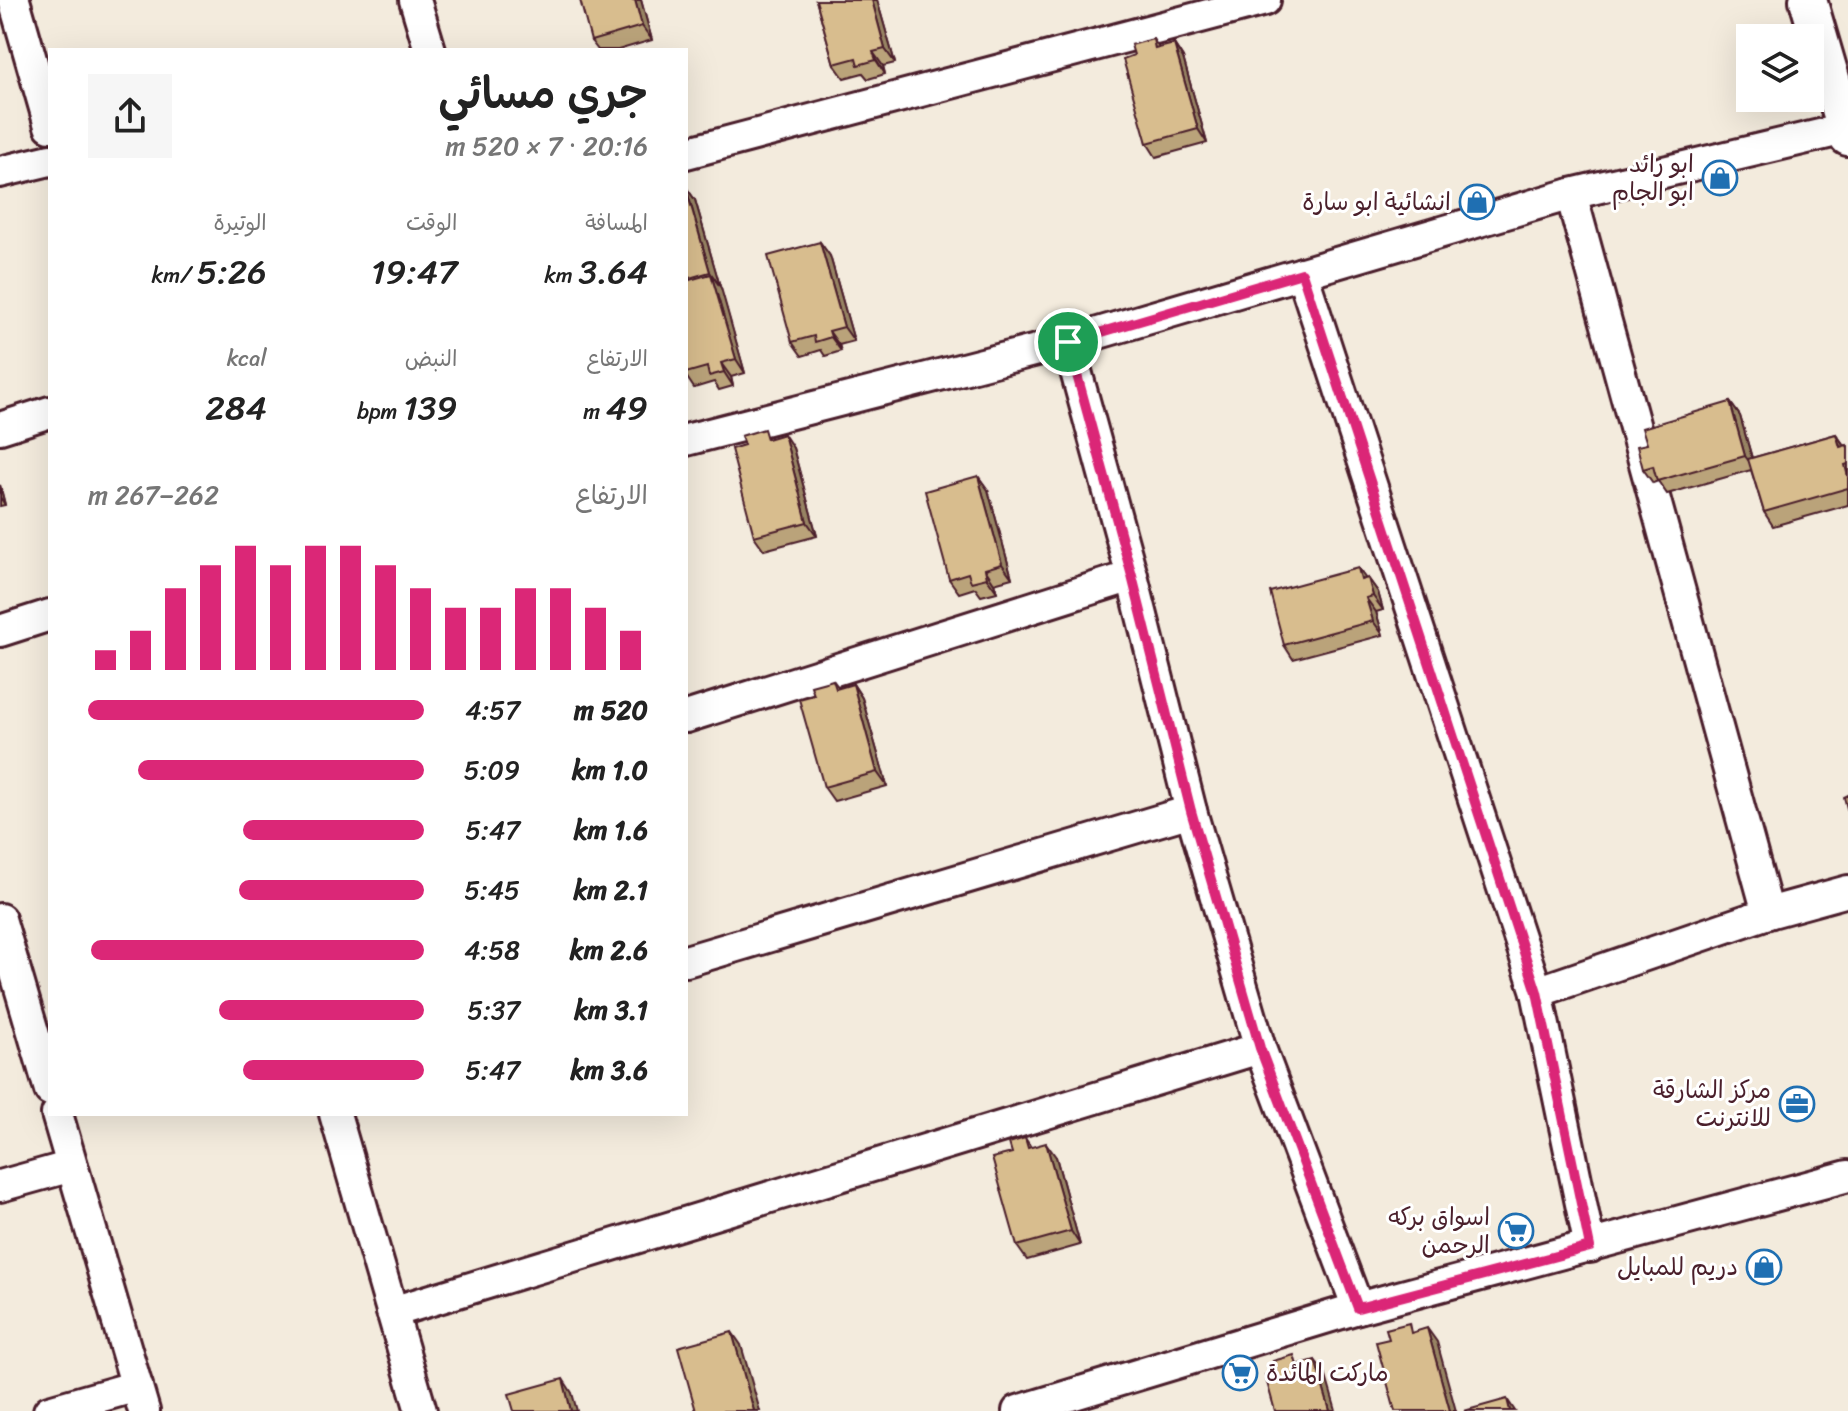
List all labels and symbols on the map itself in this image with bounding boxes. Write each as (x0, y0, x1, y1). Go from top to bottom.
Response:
place label: ابو رائد ابو الجام (1612, 143, 1694, 213)
shop icon: ابو رائد ابو الجام (1701, 159, 1739, 197)
place label: انشائية ابو سارة (1302, 181, 1451, 223)
shop icon: انشائية ابو سارة (1458, 183, 1496, 221)
pin (1034, 308, 1102, 376)
place label: مركز الشارقة للانترنت (1653, 1069, 1771, 1139)
office icon: مركز الشارقة للانترنت (1778, 1085, 1816, 1123)
place label: اسواق بركه الرحمن (1388, 1196, 1490, 1266)
supermarket icon: اسواق بركه الرحمن (1497, 1212, 1535, 1250)
place label: دريم للمبايل (1617, 1246, 1738, 1288)
shop icon: دريم للمبايل (1745, 1248, 1783, 1286)
place label: ماركت المائدة (1266, 1352, 1389, 1394)
supermarket icon: ماركت المائدة (1221, 1354, 1259, 1392)

